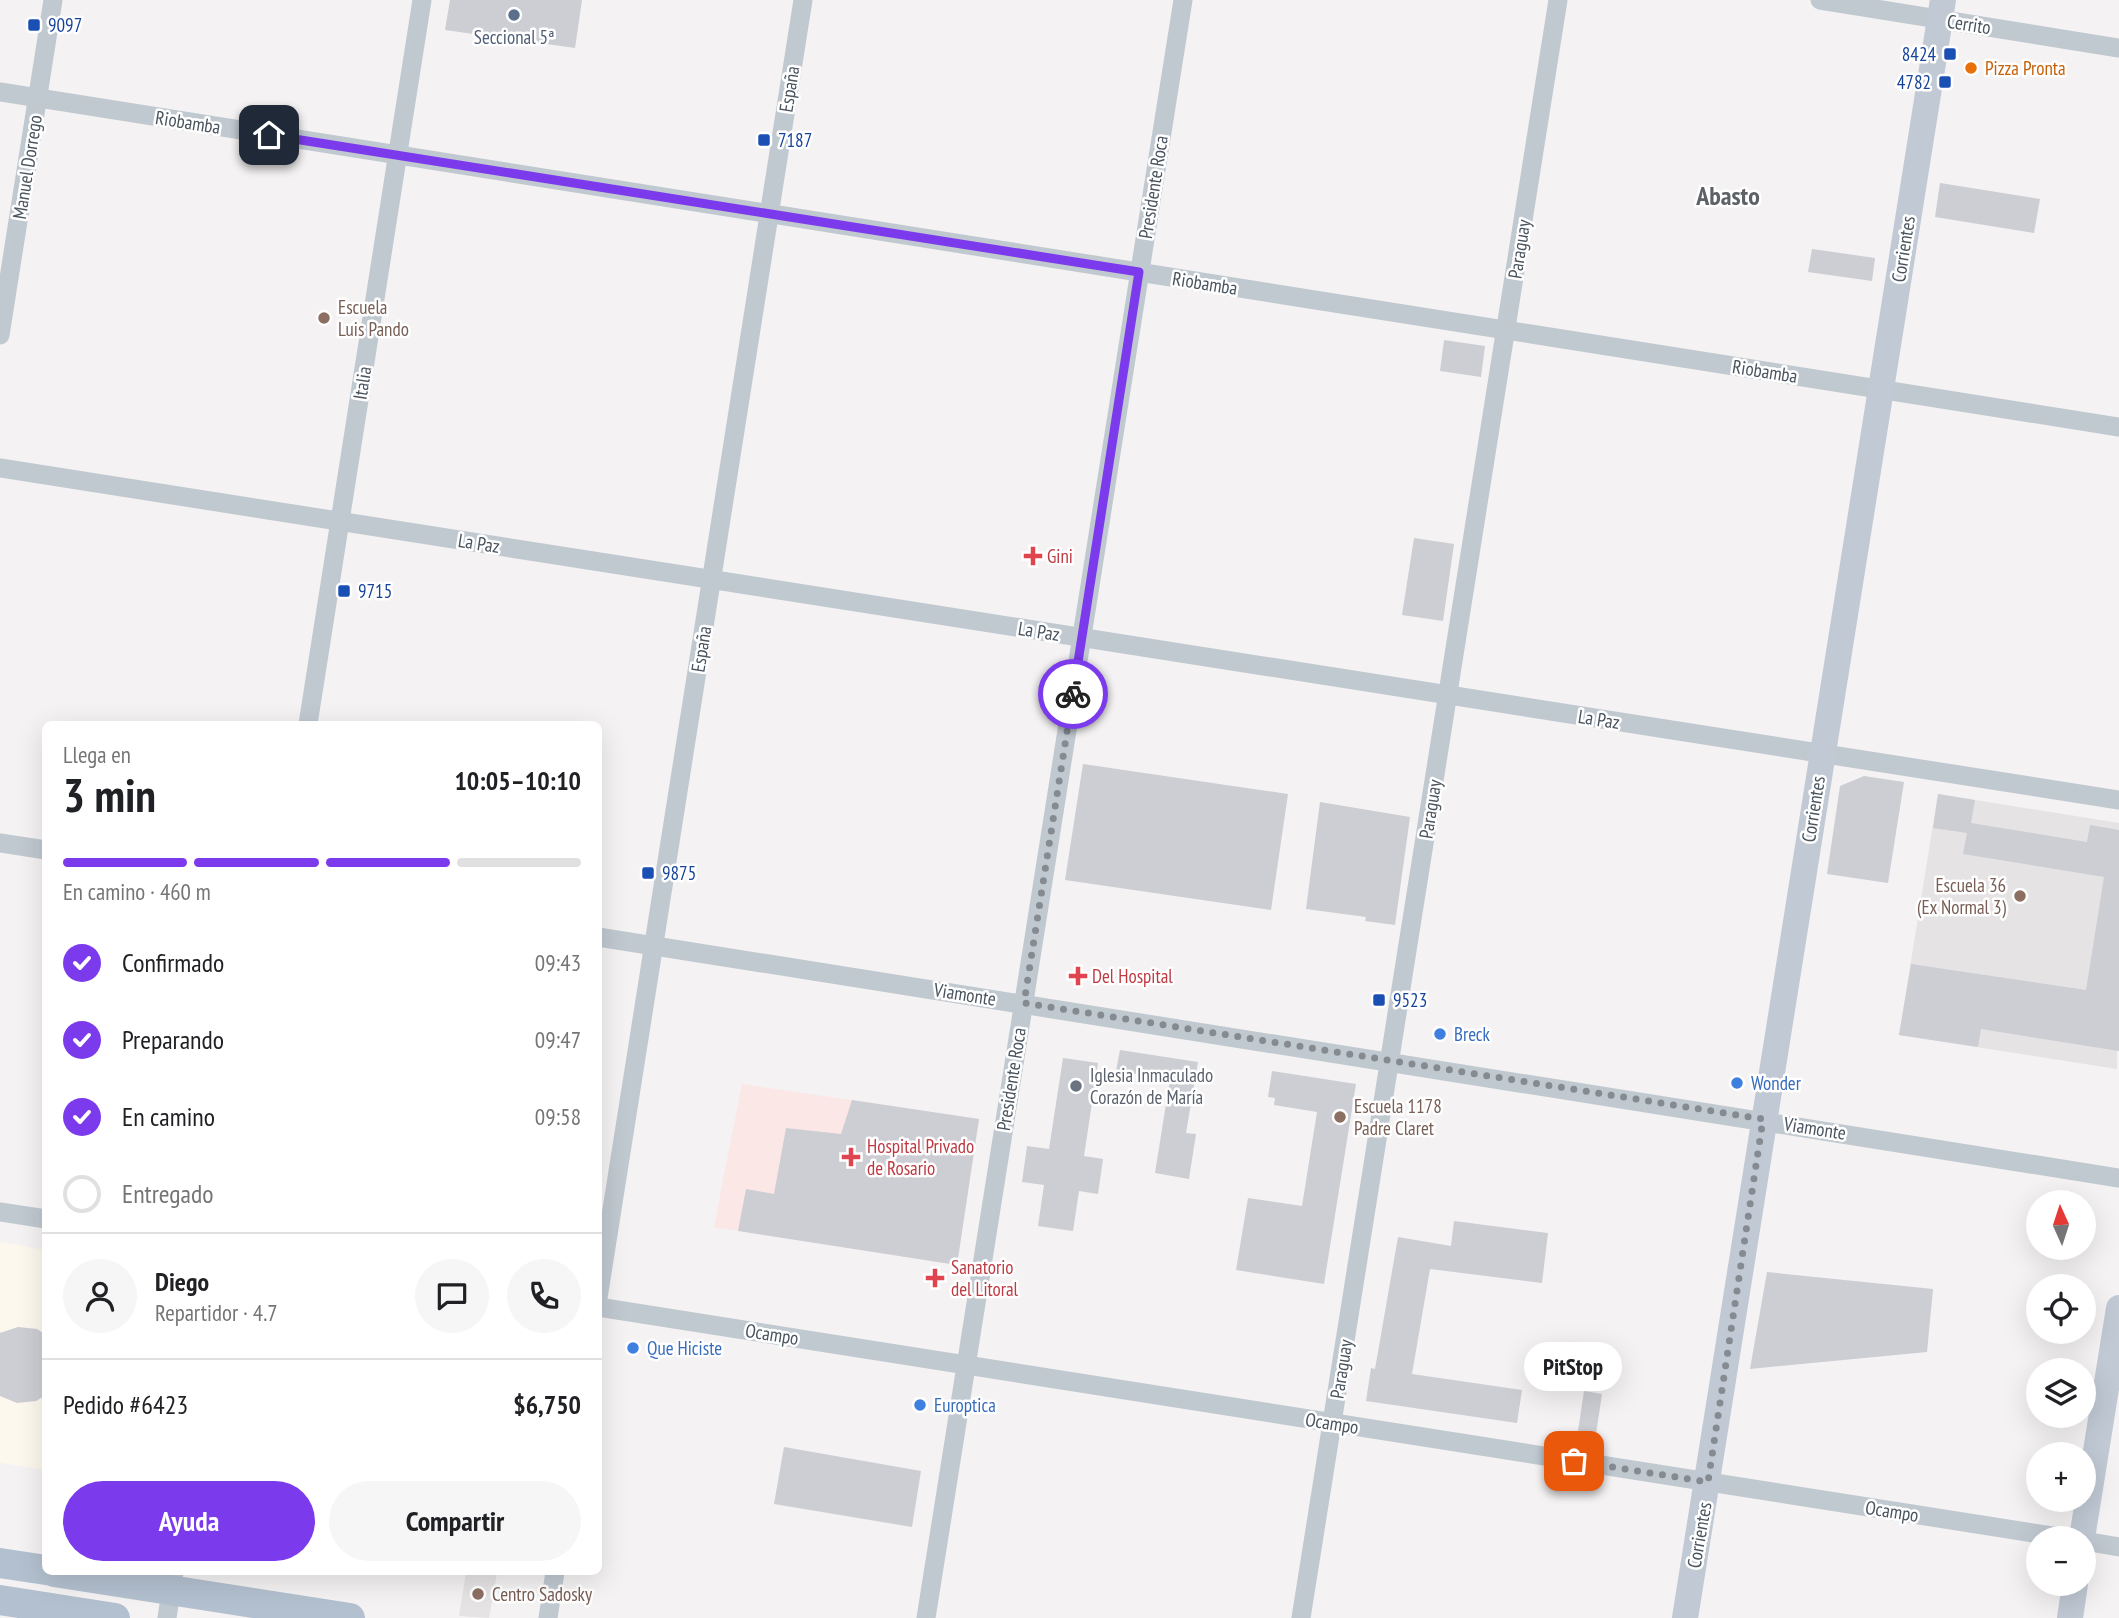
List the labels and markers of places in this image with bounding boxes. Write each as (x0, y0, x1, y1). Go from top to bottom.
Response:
marker: Seccional 5ª (506, 7, 522, 23)
place label: 9097 (48, 13, 82, 37)
marker: 9097 (26, 17, 42, 33)
place label: Seccional 5ª (474, 25, 554, 49)
place label: 8424 (1902, 42, 1936, 66)
marker: 8424 (1942, 46, 1958, 62)
place label: Pizza Pronta (1985, 56, 2066, 80)
marker: Pizza Pronta (1963, 60, 1979, 76)
place label: 4782 (1897, 70, 1931, 94)
marker: 4782 (1937, 74, 1953, 90)
pin (239, 105, 299, 165)
place label: 7187 (778, 128, 812, 152)
marker: 7187 (756, 132, 772, 148)
place label: Escuela Luis Pando (338, 295, 409, 341)
marker: Escuela Luis Pando (316, 310, 332, 326)
place label: Gini (1047, 544, 1073, 568)
marker: Gini (1025, 548, 1041, 564)
place label: 9715 (358, 579, 392, 603)
marker: 9715 (336, 583, 352, 599)
place label: 9875 (662, 861, 696, 885)
marker: 9875 (640, 865, 656, 881)
place label: Escuela 36 (Ex Normal 3) (1917, 873, 2007, 919)
marker: Escuela 36 (Ex Normal 3) (2012, 888, 2028, 904)
place label: Del Hospital (1092, 964, 1173, 988)
marker: Del Hospital (1070, 968, 1086, 984)
place label: 9523 (1393, 988, 1427, 1012)
marker: 9523 (1371, 992, 1387, 1008)
place label: Breck (1454, 1022, 1491, 1046)
marker: Breck (1432, 1026, 1448, 1042)
place label: Iglesia Inmaculado Corazón de María (1090, 1063, 1213, 1109)
place label: Wonder (1751, 1071, 1802, 1095)
marker: Wonder (1729, 1075, 1745, 1091)
marker: Iglesia Inmaculado Corazón de María (1068, 1078, 1084, 1094)
place label: Escuela 1178 Padre Claret (1354, 1094, 1442, 1140)
marker: Escuela 1178 Padre Claret (1332, 1109, 1348, 1125)
place label: Hospital Privado de Rosario (867, 1134, 974, 1180)
marker: Hospital Privado de Rosario (841, 1147, 861, 1167)
place label: Sanatorio del Litoral (951, 1255, 1019, 1301)
marker: Sanatorio del Litoral (925, 1268, 945, 1288)
place label: Que Hiciste (647, 1336, 722, 1360)
marker: Que Hiciste (625, 1340, 641, 1356)
callout: PitStop (1525, 1342, 1623, 1391)
place label: Europtica (934, 1393, 996, 1417)
marker: Europtica (912, 1397, 928, 1413)
pin (1544, 1431, 1604, 1491)
place label: Centro Sadosky (492, 1582, 593, 1606)
marker: Centro Sadosky (470, 1586, 486, 1602)

